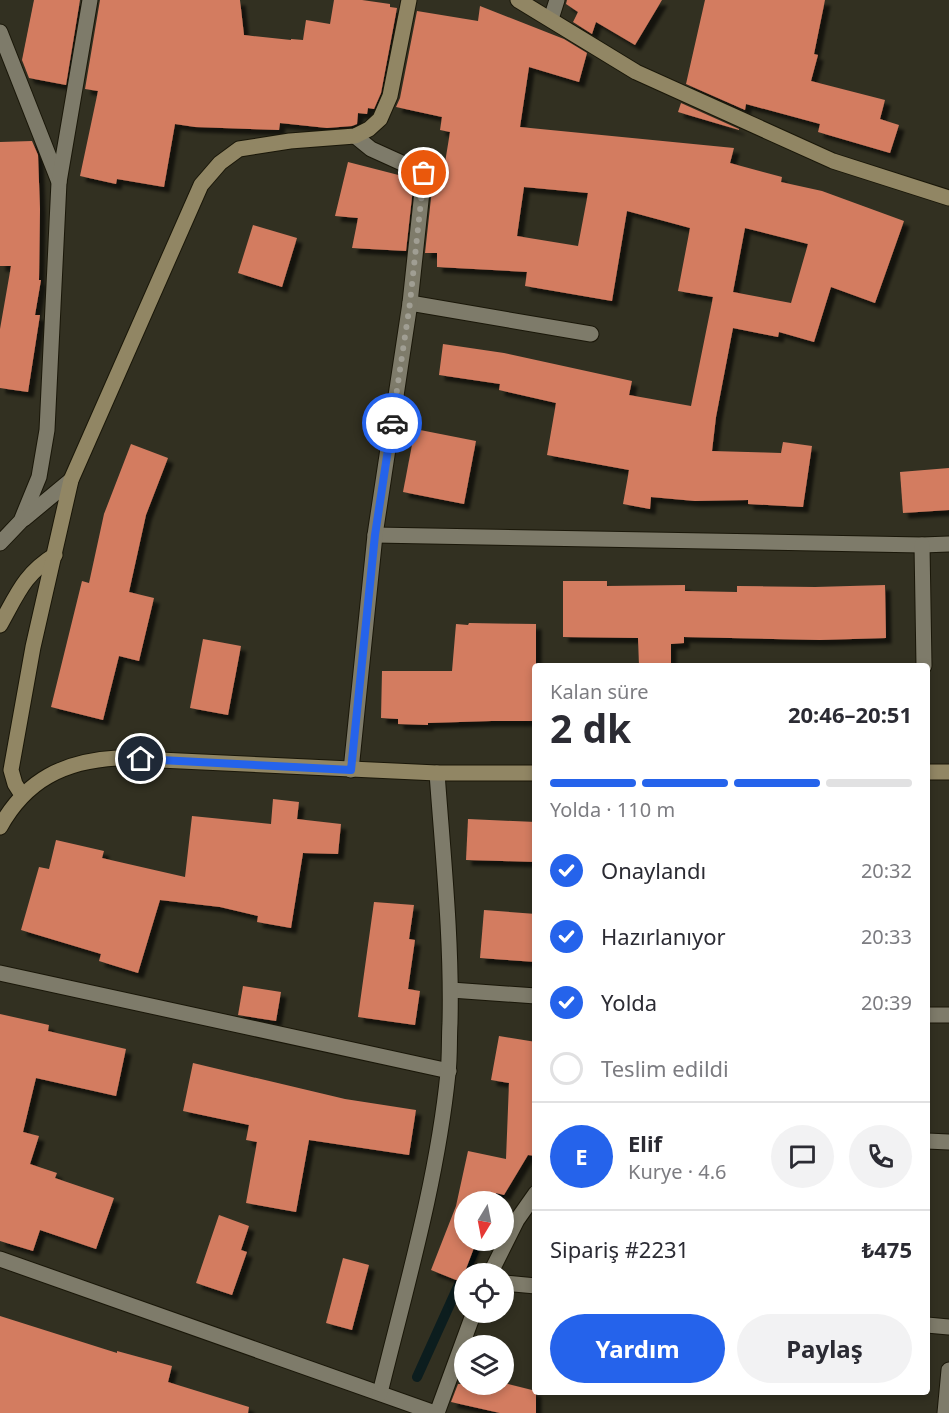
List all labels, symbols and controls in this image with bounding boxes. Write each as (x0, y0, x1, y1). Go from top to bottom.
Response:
pin (398, 147, 449, 198)
icon: bag (407, 156, 440, 189)
courier (362, 393, 422, 453)
icon: car (376, 407, 409, 440)
text: Kalan süre (550, 678, 649, 705)
text: 20:46–20:51 (788, 699, 912, 729)
text: 2 dk (550, 701, 631, 754)
pin (115, 733, 166, 784)
icon: home (124, 742, 157, 775)
text: Yolda · 110 m (550, 796, 675, 823)
icon: check (550, 854, 583, 887)
text: Onaylandı (601, 855, 706, 885)
text: 20:32 (861, 857, 912, 884)
icon: check (550, 920, 583, 953)
text: Hazırlanıyor (601, 921, 726, 951)
text: 20:33 (861, 923, 912, 950)
icon: check (550, 986, 583, 1019)
text: Yolda (601, 987, 657, 1017)
text: 20:39 (861, 989, 912, 1016)
text: Teslim edildi (601, 1053, 729, 1083)
button: chat (771, 1125, 834, 1188)
button: phone (849, 1125, 912, 1188)
text: Elif (628, 1128, 662, 1158)
text: E (575, 1141, 588, 1171)
text: Kurye · 4.6 (628, 1158, 726, 1185)
north arrow (454, 1191, 514, 1251)
map controls (454, 1191, 514, 1395)
text: Sipariş #2231 (550, 1234, 689, 1264)
text: ₺475 (862, 1234, 912, 1264)
button: locate (454, 1263, 514, 1323)
button: Yardım (550, 1314, 725, 1383)
button: Paylaş (737, 1314, 912, 1383)
button: layers (454, 1335, 514, 1395)

